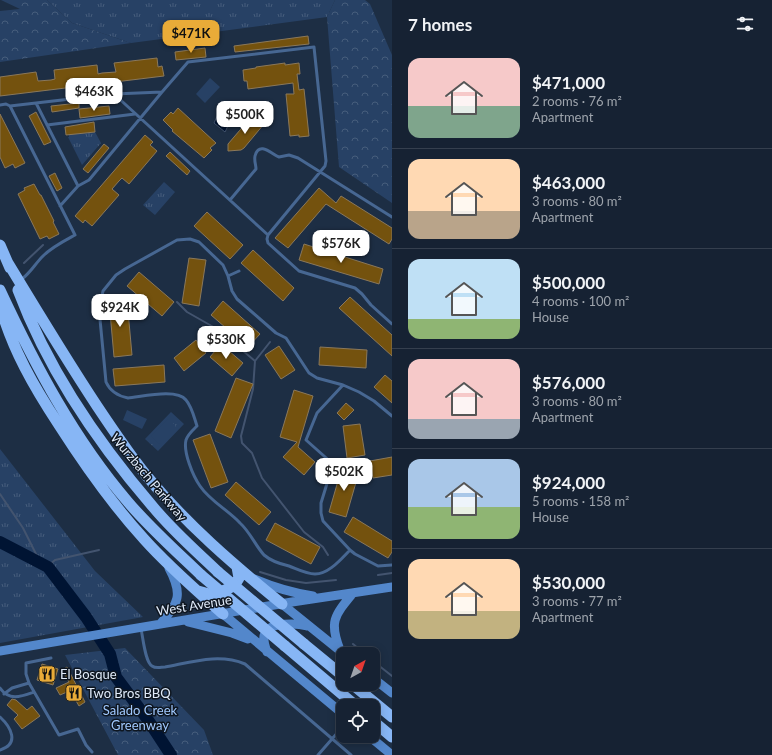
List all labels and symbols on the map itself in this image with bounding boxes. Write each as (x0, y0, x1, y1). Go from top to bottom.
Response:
pin: $471K (163, 20, 219, 54)
pin: $463K (66, 78, 122, 112)
pin: $500K (217, 101, 273, 135)
pin: $576K (313, 230, 369, 264)
pin: $924K (92, 294, 148, 328)
pin: $530K (198, 326, 254, 360)
street label: Wurzbach Parkway (108, 430, 191, 524)
pin: $502K (316, 458, 372, 492)
street label: West Avenue (155, 591, 233, 619)
north arrow (336, 647, 380, 691)
restaurant icon: El Bosque (37, 664, 57, 684)
place label: El Bosque (60, 666, 117, 682)
restaurant icon: Two Bros BBQ (64, 683, 84, 703)
place label: Two Bros BBQ (87, 685, 171, 701)
park label: Salado Creek Greenway (103, 702, 178, 733)

